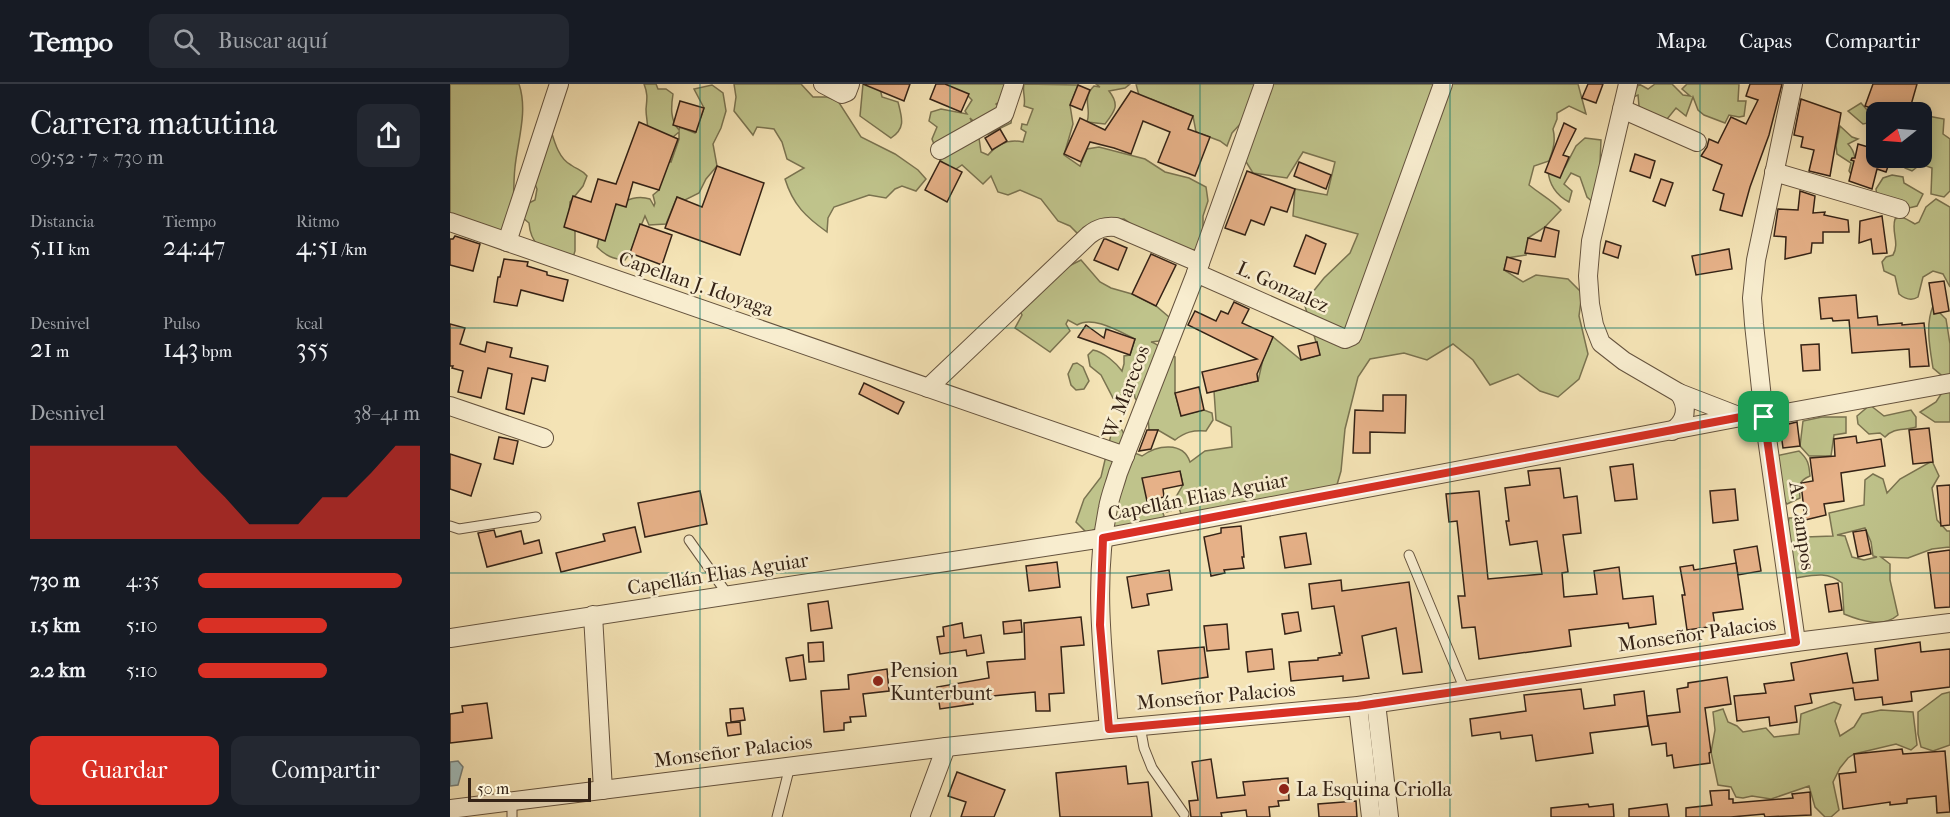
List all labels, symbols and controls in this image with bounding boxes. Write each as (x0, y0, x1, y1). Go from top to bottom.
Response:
search box (149, 14, 569, 68)
text: Tempo (30, 25, 113, 58)
icon: search (170, 25, 203, 58)
text: Buscar aquí (218, 28, 327, 54)
text: Mapa (1656, 29, 1706, 53)
text: Capas (1739, 29, 1792, 53)
text: Compartir (1825, 29, 1920, 53)
north arrow (1866, 102, 1932, 168)
map controls (1866, 102, 1932, 168)
text: Carrera matutina (30, 104, 277, 143)
button: share (357, 104, 420, 167)
text: 09:52 · 7 × 730 m (30, 146, 164, 169)
text: Distancia (30, 212, 94, 231)
text: Tiempo (163, 212, 216, 231)
text: Ritmo (296, 212, 339, 231)
text: 5.11 (30, 231, 65, 262)
text: 24:47 (163, 231, 225, 262)
text: 4:51 (296, 231, 338, 262)
text: km (65, 240, 90, 259)
text: /km (338, 240, 367, 259)
street label: Capellan J. Idoyaga (616, 247, 777, 322)
street label: L. Gonzalez (1233, 257, 1333, 318)
text: Desnivel (30, 314, 90, 333)
text: Pulso (163, 314, 200, 333)
text: kcal (296, 314, 323, 333)
text: 21 (30, 333, 53, 364)
text: 143 (163, 333, 198, 364)
text: 355 (296, 333, 329, 364)
text: m (53, 342, 69, 361)
text: bpm (198, 342, 232, 361)
street label: W. Marecos (1097, 342, 1154, 443)
pin (1738, 391, 1789, 442)
icon: arrive (1747, 400, 1780, 433)
text: Desnivel (30, 402, 105, 425)
text: 38–41 m (353, 402, 420, 425)
street label: Capellán Elias Aguiar (1106, 468, 1291, 526)
street label: A. Campos (1784, 479, 1820, 572)
street label: Capellán Elias Aguiar (626, 548, 811, 600)
text: 730 m (30, 569, 80, 592)
text: 4:35 (126, 569, 160, 592)
street label: Monseñor Palacios (1617, 612, 1777, 656)
text: 1.5 km (30, 614, 80, 637)
text: 5:10 (126, 614, 158, 637)
text: 2.2 km (30, 659, 86, 682)
text: 5:10 (126, 659, 158, 682)
place label: Pension Kunterbunt (890, 659, 993, 705)
marker: Pension Kunterbunt (871, 674, 885, 688)
street label: Monseñor Palacios (1136, 678, 1296, 714)
street label: Monseñor Palacios (653, 730, 813, 772)
button: Guardar (30, 736, 219, 805)
button: Compartir (231, 736, 420, 805)
scale bar (468, 775, 591, 802)
place label: La Esquina Criolla (1296, 778, 1453, 801)
text: 50 m (477, 779, 509, 798)
marker: La Esquina Criolla (1277, 782, 1291, 796)

